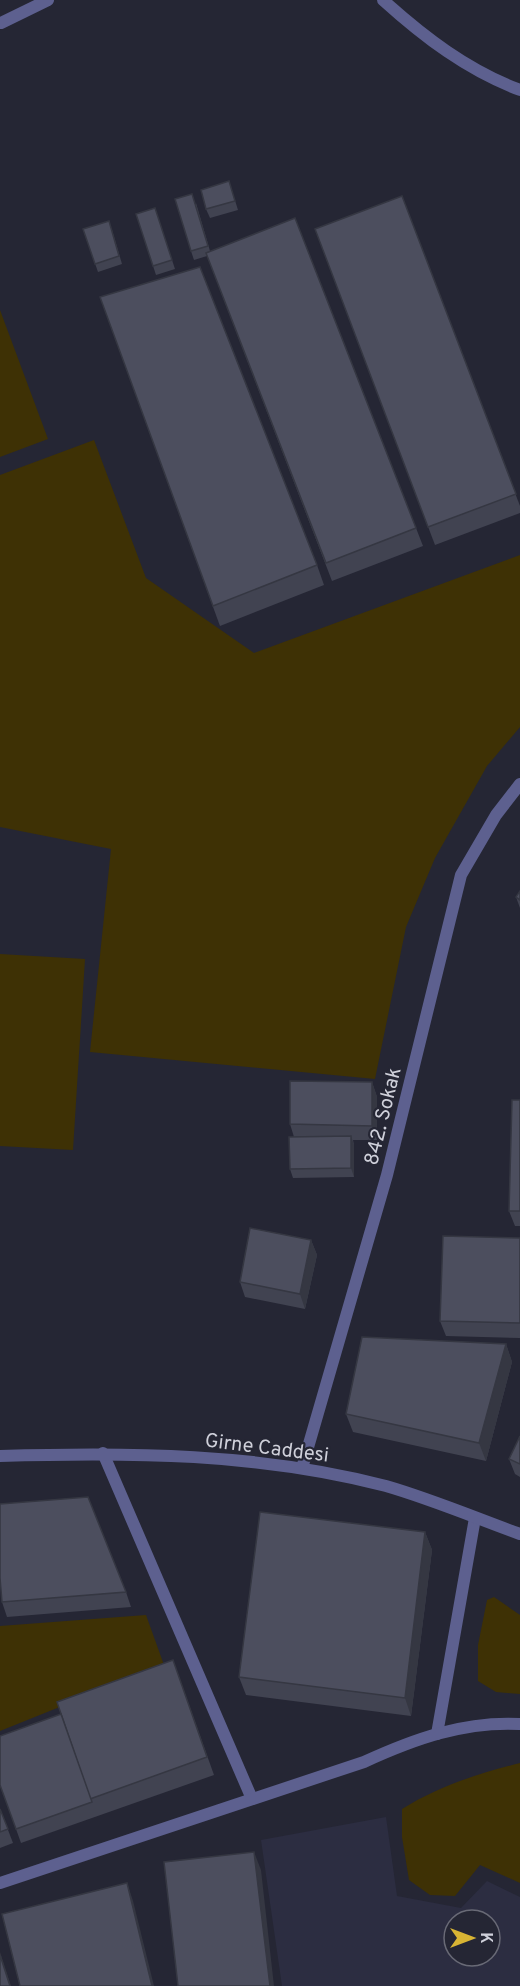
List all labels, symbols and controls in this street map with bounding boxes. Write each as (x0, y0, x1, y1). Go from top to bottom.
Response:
street label: 842. Sokak (359, 1065, 409, 1168)
street label: Girne Caddesi (203, 1428, 330, 1469)
north arrow (442, 1908, 502, 1968)
text: K (475, 1932, 495, 1944)

